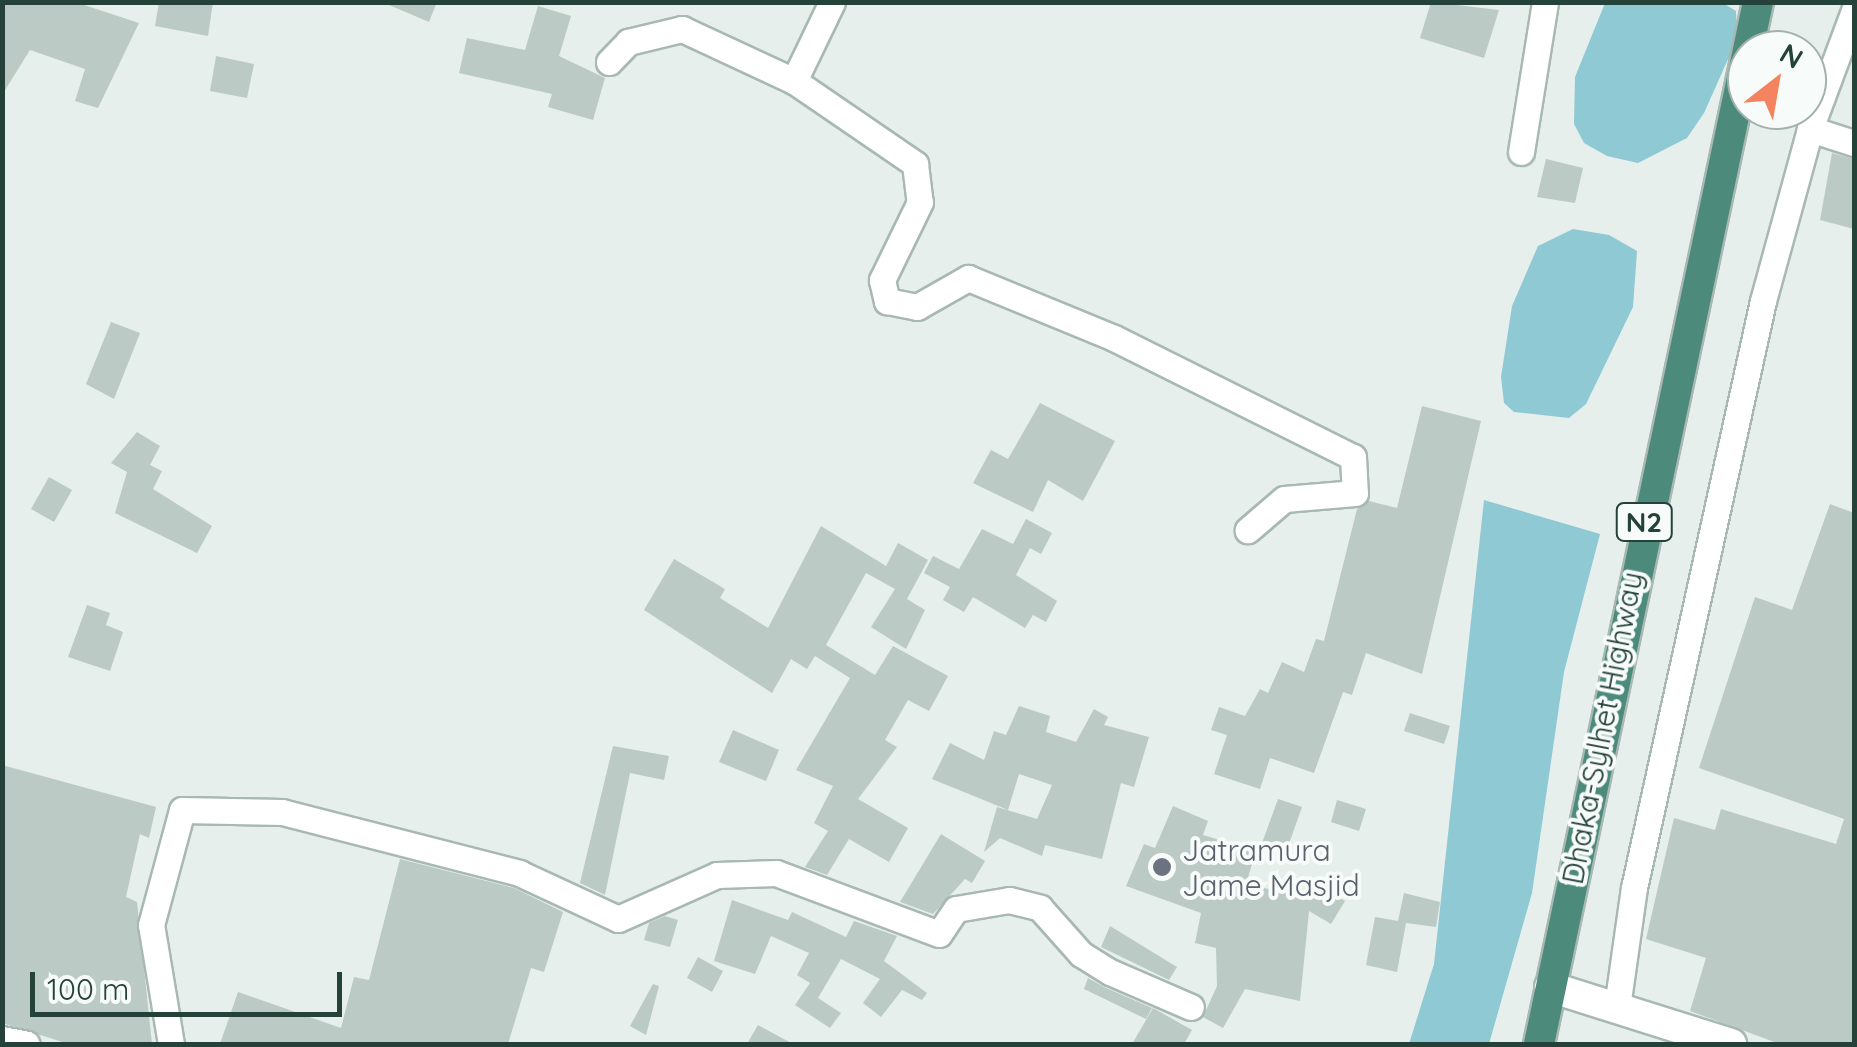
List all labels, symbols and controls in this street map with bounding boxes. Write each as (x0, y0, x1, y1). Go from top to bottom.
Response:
north arrow (1727, 30, 1827, 130)
text: N (1774, 35, 1810, 76)
road number: N2 (1614, 499, 1674, 545)
street label: Dhaka-Sylhet Highway (1554, 569, 1650, 887)
place label: Jatramura Jame Masjid (1182, 832, 1360, 902)
marker: Jatramura Jame Masjid (1151, 856, 1173, 878)
scale bar (35, 952, 348, 1014)
text: 100 m (47, 970, 129, 1008)

